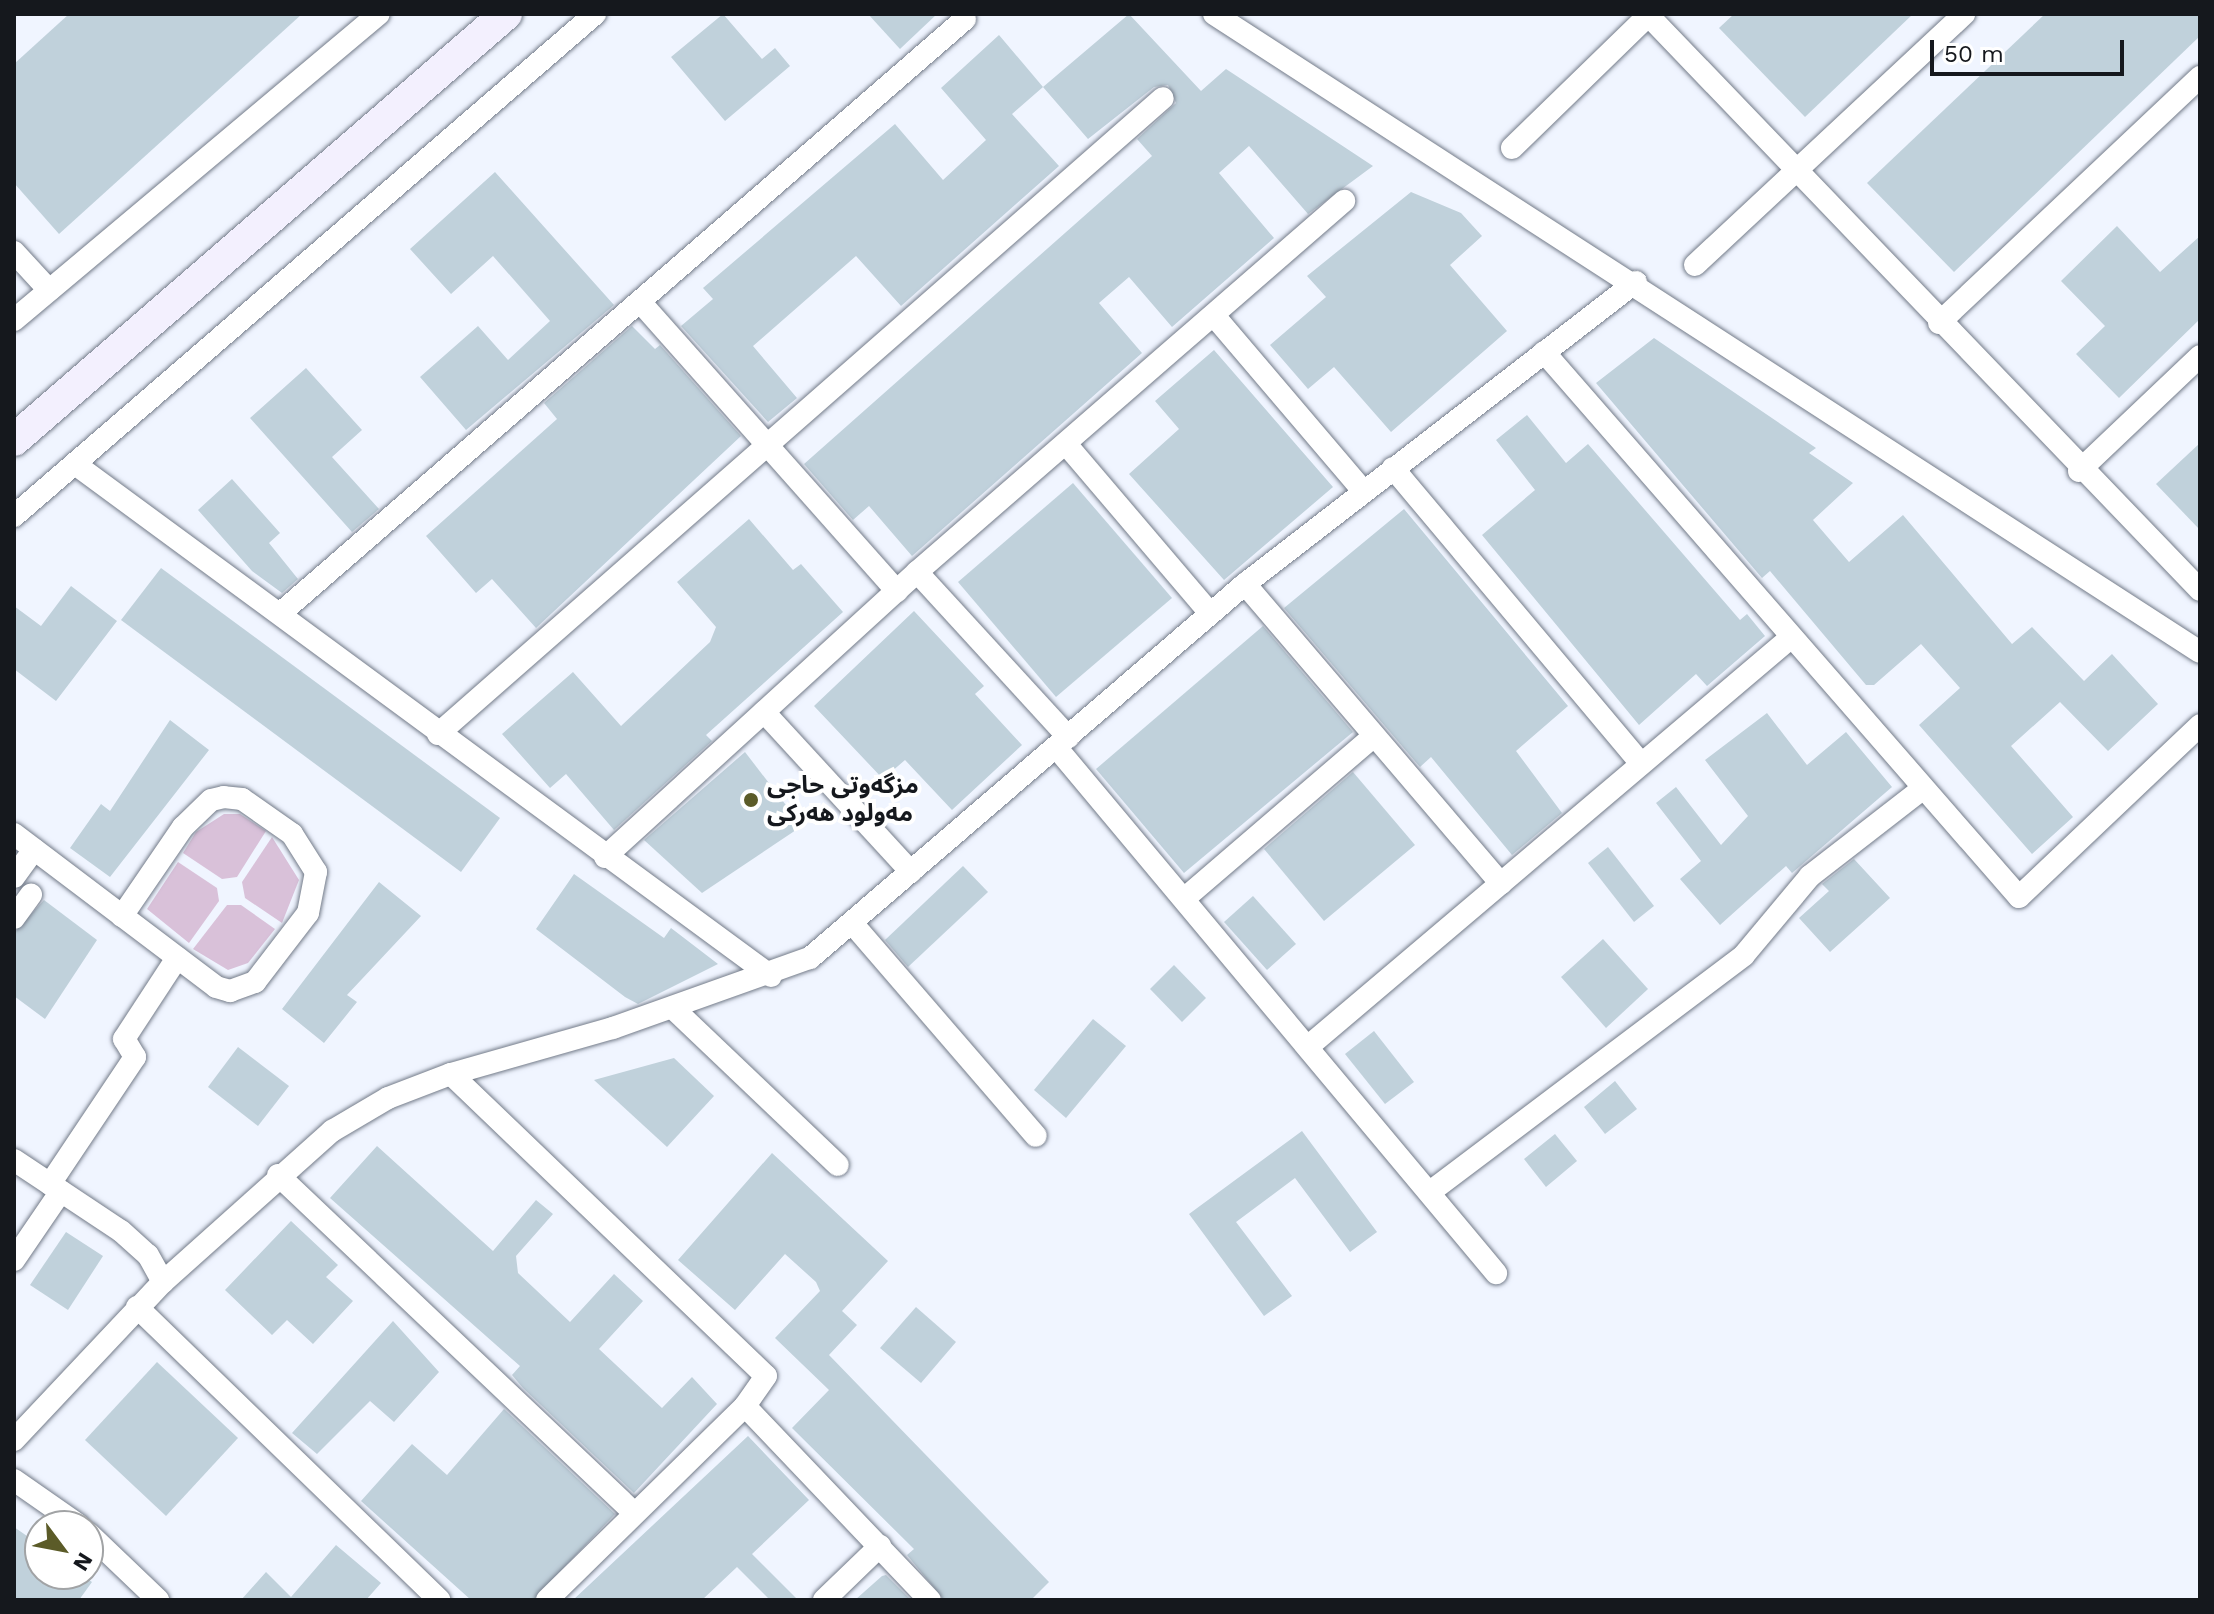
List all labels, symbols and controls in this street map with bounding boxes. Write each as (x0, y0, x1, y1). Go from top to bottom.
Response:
scale bar (1934, 24, 2128, 74)
text: 50 m (1944, 40, 2004, 68)
place label: مزگەوتی حاجی مەولود هەرکی (767, 772, 919, 828)
marker: مزگەوتی حاجی مەولود هەرکی (742, 791, 760, 809)
north arrow (24, 1510, 104, 1590)
text: N (68, 1548, 98, 1575)

